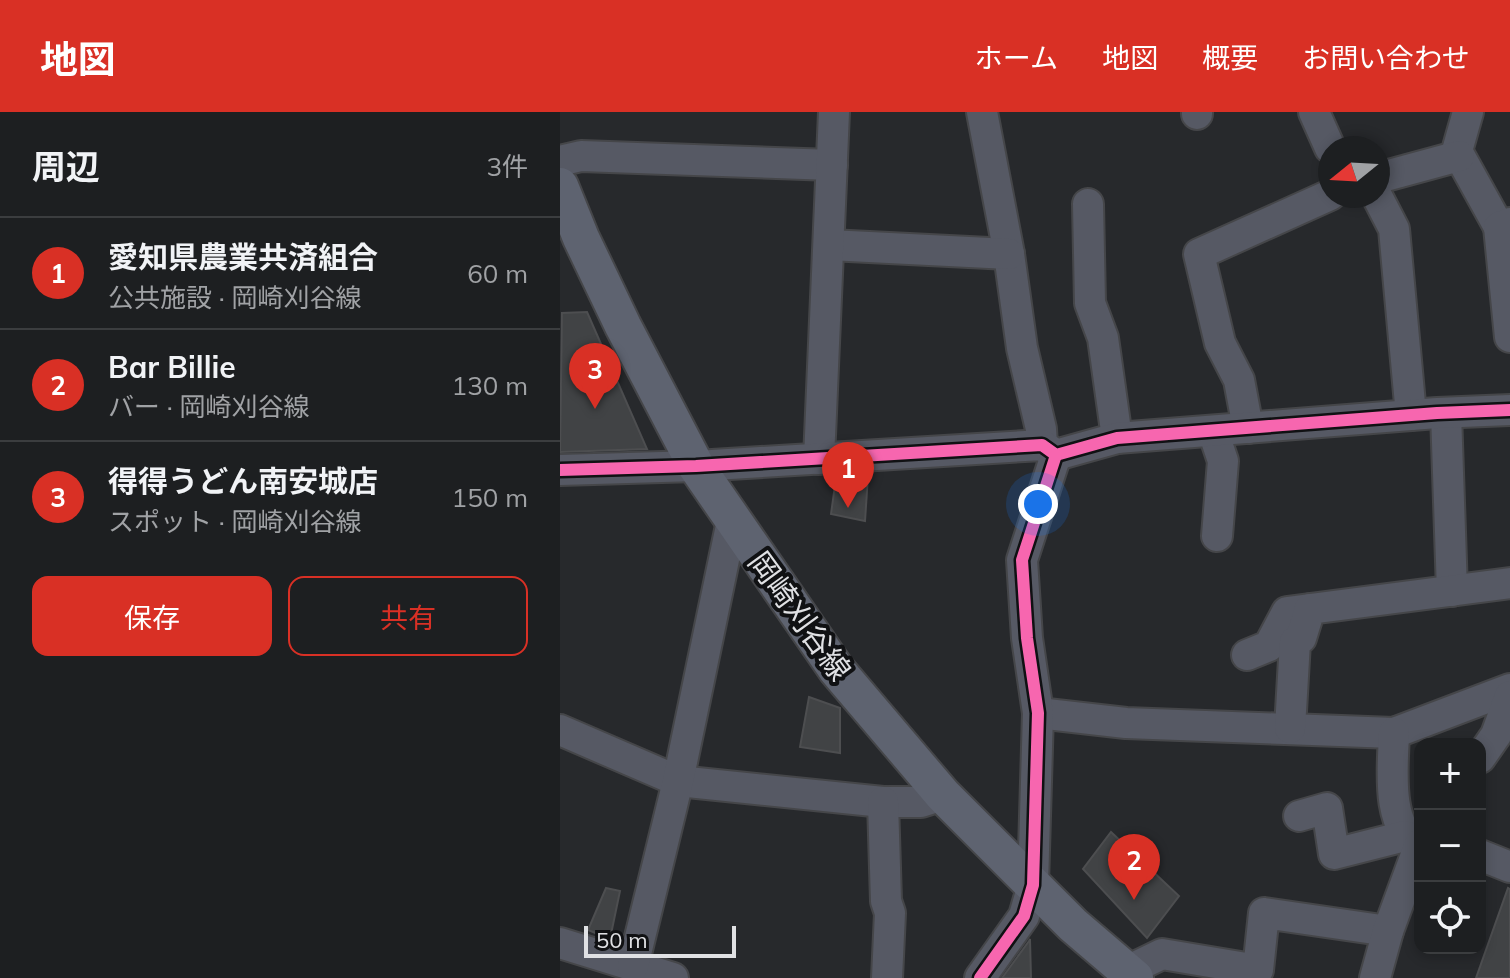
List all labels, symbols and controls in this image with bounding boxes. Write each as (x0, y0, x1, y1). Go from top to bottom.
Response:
text: 地図 (40, 35, 116, 83)
text: ホーム (975, 40, 1058, 75)
text: 地図 (1102, 40, 1158, 75)
text: 概要 (1202, 40, 1258, 75)
text: お問い合わせ (1302, 40, 1470, 75)
north arrow (1318, 136, 1390, 208)
text: 周辺 (32, 145, 100, 188)
text: 3件 (486, 150, 528, 183)
text: 愛知県農業共済組合 (108, 238, 378, 276)
text: 1 (50, 257, 66, 290)
text: 60 m (467, 257, 528, 290)
text: 公共施設 · 岡崎刈谷線 (108, 281, 362, 314)
pin: 3 (569, 343, 621, 409)
text: Bar Billie (108, 348, 236, 386)
text: 2 (50, 369, 66, 402)
text: 130 m (452, 369, 528, 402)
text: バー · 岡崎刈谷線 (108, 390, 310, 423)
pin: 1 (822, 442, 874, 508)
text: 得得うどん南安城店 (108, 462, 378, 500)
text: 3 (50, 481, 66, 514)
text: 150 m (452, 481, 528, 514)
your location (1018, 484, 1058, 524)
text: スポット · 岡崎刈谷線 (108, 505, 362, 538)
street label: 岡崎刈谷線 (741, 544, 859, 688)
button: 保存 (32, 576, 272, 656)
button: 共有 (288, 576, 528, 656)
map controls (1414, 738, 1486, 954)
button: + (1414, 738, 1486, 810)
button: − (1414, 810, 1486, 882)
pin: 2 (1108, 834, 1160, 900)
button: locate (1414, 882, 1486, 954)
scale bar (584, 922, 736, 958)
text: 50 m (596, 926, 647, 954)

